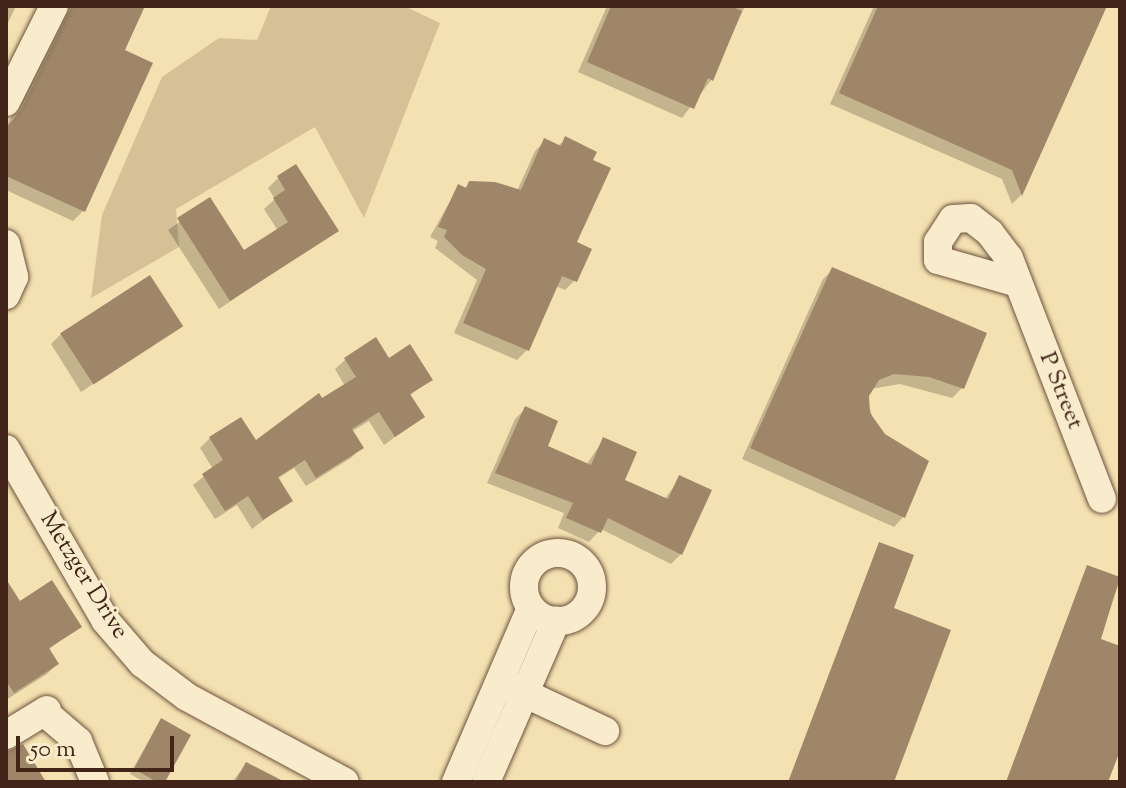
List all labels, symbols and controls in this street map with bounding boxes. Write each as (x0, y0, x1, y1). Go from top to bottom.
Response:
street label: P Street (1032, 348, 1088, 434)
street label: Metzger Drive (32, 507, 134, 645)
scale bar (20, 720, 178, 770)
text: 50 m (30, 733, 76, 767)

